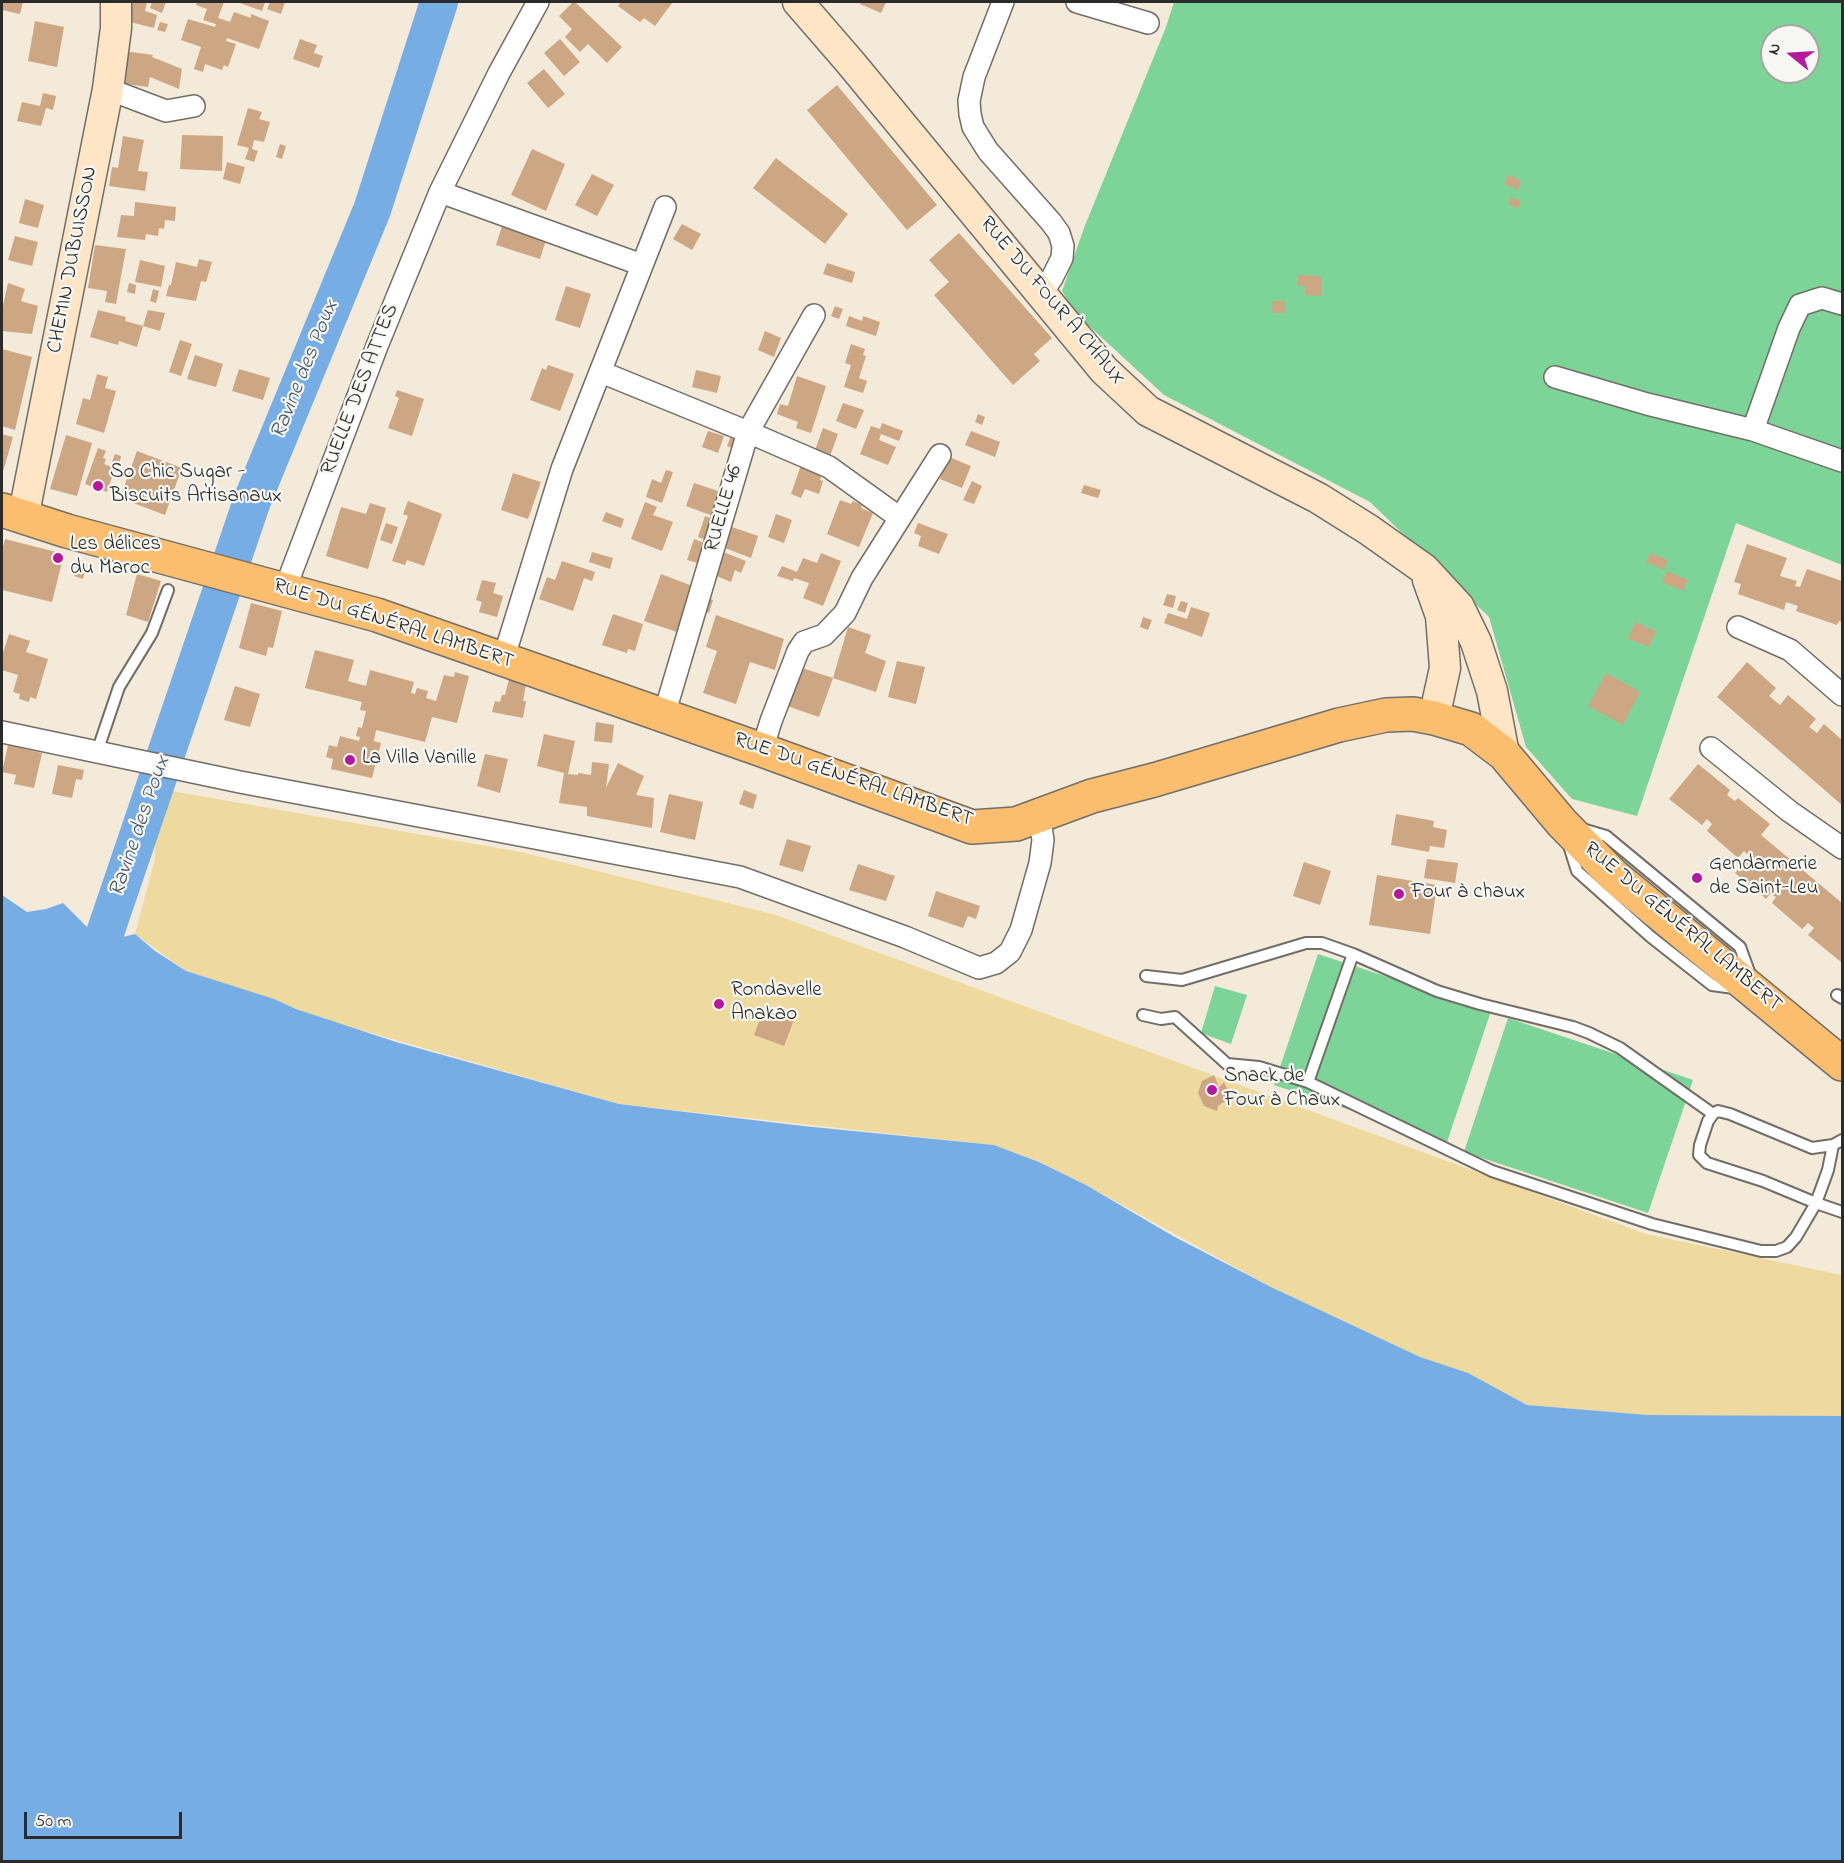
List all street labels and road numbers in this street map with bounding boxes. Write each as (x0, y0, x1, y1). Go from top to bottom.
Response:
street label: CHEMIN DUBUISSON (44, 165, 104, 355)
street label: RUE DU FOUR À CHAUX (973, 212, 1129, 392)
street label: RUELLE DES ATTES (317, 301, 405, 479)
street label: RUELLE 46 (701, 463, 749, 555)
street label: RUE DU GÉNÉRAL LAMBERT (270, 574, 516, 676)
street label: RUE DU GÉNÉRAL LAMBERT (730, 728, 976, 834)
street label: RUE DU GÉNÉRAL LAMBERT (1578, 838, 1786, 1018)

